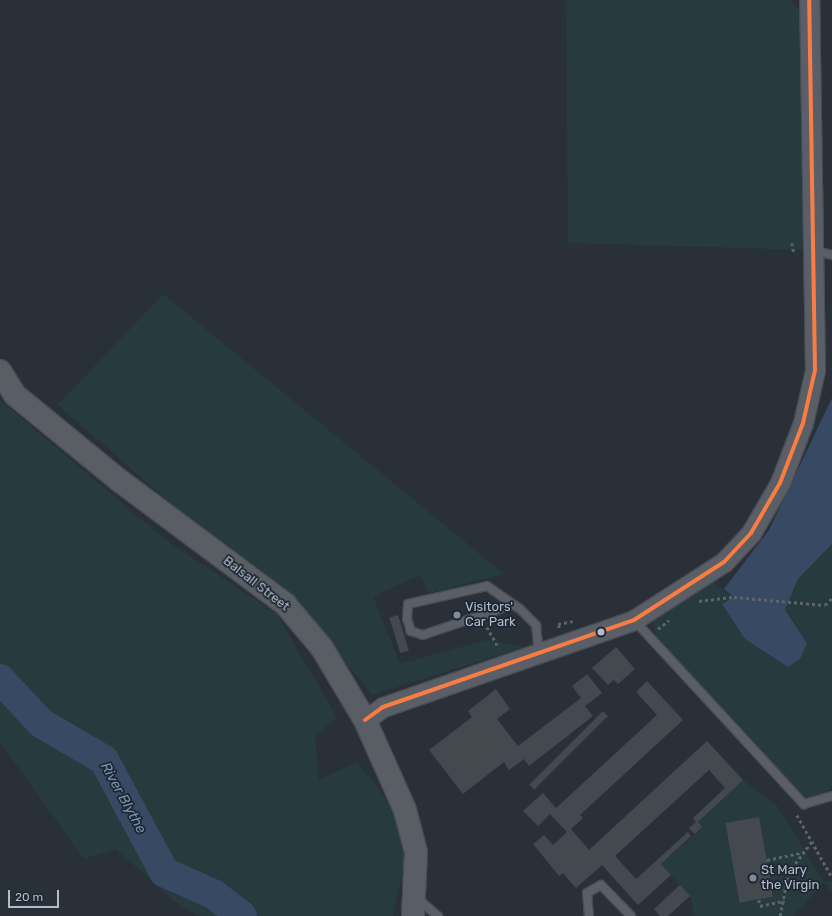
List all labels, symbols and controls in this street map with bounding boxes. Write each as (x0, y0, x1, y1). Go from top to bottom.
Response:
street label: Balsall Street (220, 553, 292, 615)
place label: Visitors' Car Park (465, 600, 516, 631)
marker: Visitors' Car Park (452, 610, 462, 620)
unlabelled marker (596, 627, 606, 637)
water label: River Blythe (97, 759, 149, 837)
place label: St Mary the Virgin (761, 863, 820, 894)
marker: St Mary the Virgin (748, 873, 758, 883)
scale bar (10, 882, 61, 908)
text: 20 m (15, 890, 43, 904)

